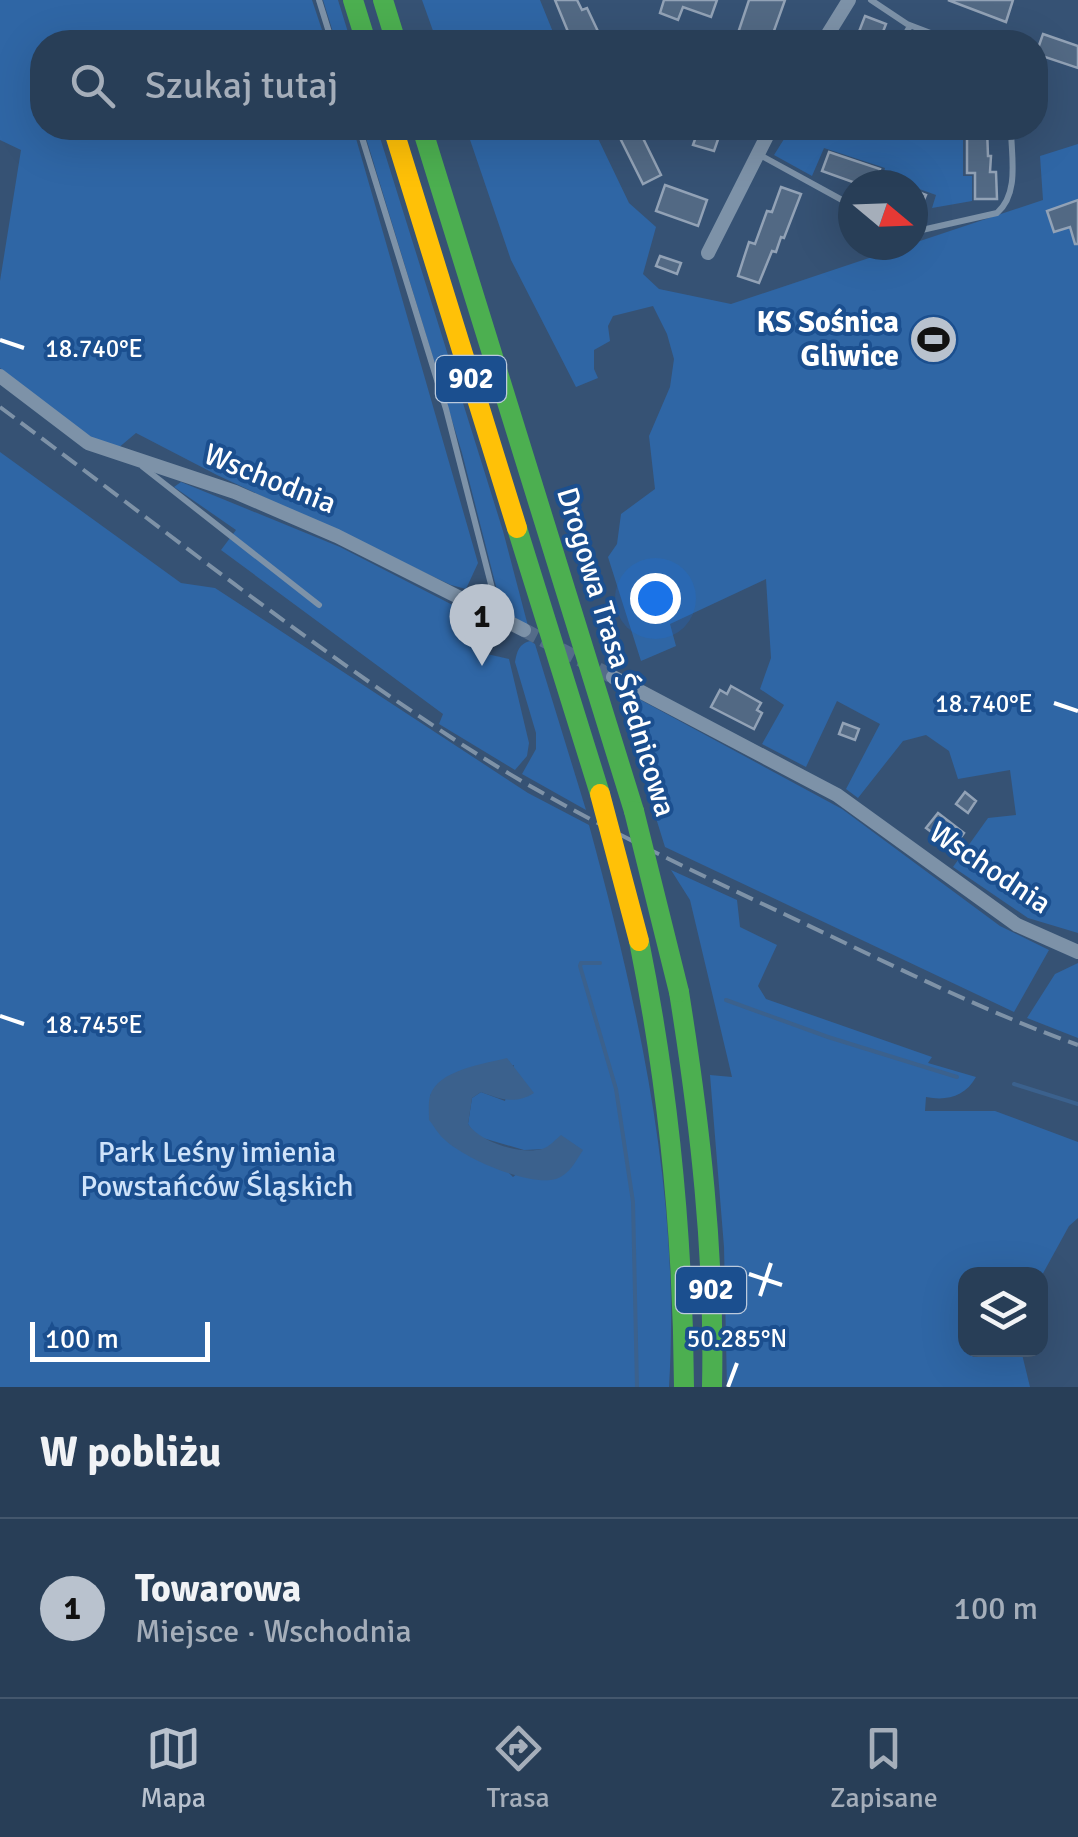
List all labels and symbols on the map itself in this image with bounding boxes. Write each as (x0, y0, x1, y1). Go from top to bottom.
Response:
north arrow (838, 170, 928, 260)
place label: KS Sośnica Gliwice (756, 304, 899, 375)
sports icon: KS Sośnica Gliwice (908, 313, 960, 365)
text: 18.740°E (45, 333, 143, 364)
road number: 902 (436, 356, 506, 402)
street label: Wschodnia (198, 436, 342, 522)
street label: Drogowa Trasa Średnicowa (548, 483, 684, 821)
your location (630, 573, 681, 624)
pin: 1 (450, 584, 514, 666)
text: 18.740°E (935, 688, 1033, 719)
street label: Wschodnia (922, 814, 1058, 922)
text: 18.745°E (45, 1009, 143, 1040)
park label: Park Leśny imienia Powstańców Śląskich (80, 1134, 354, 1205)
road number: 902 (676, 1267, 746, 1313)
scale bar (30, 1317, 210, 1362)
text: 50.285°N (687, 1323, 787, 1354)

